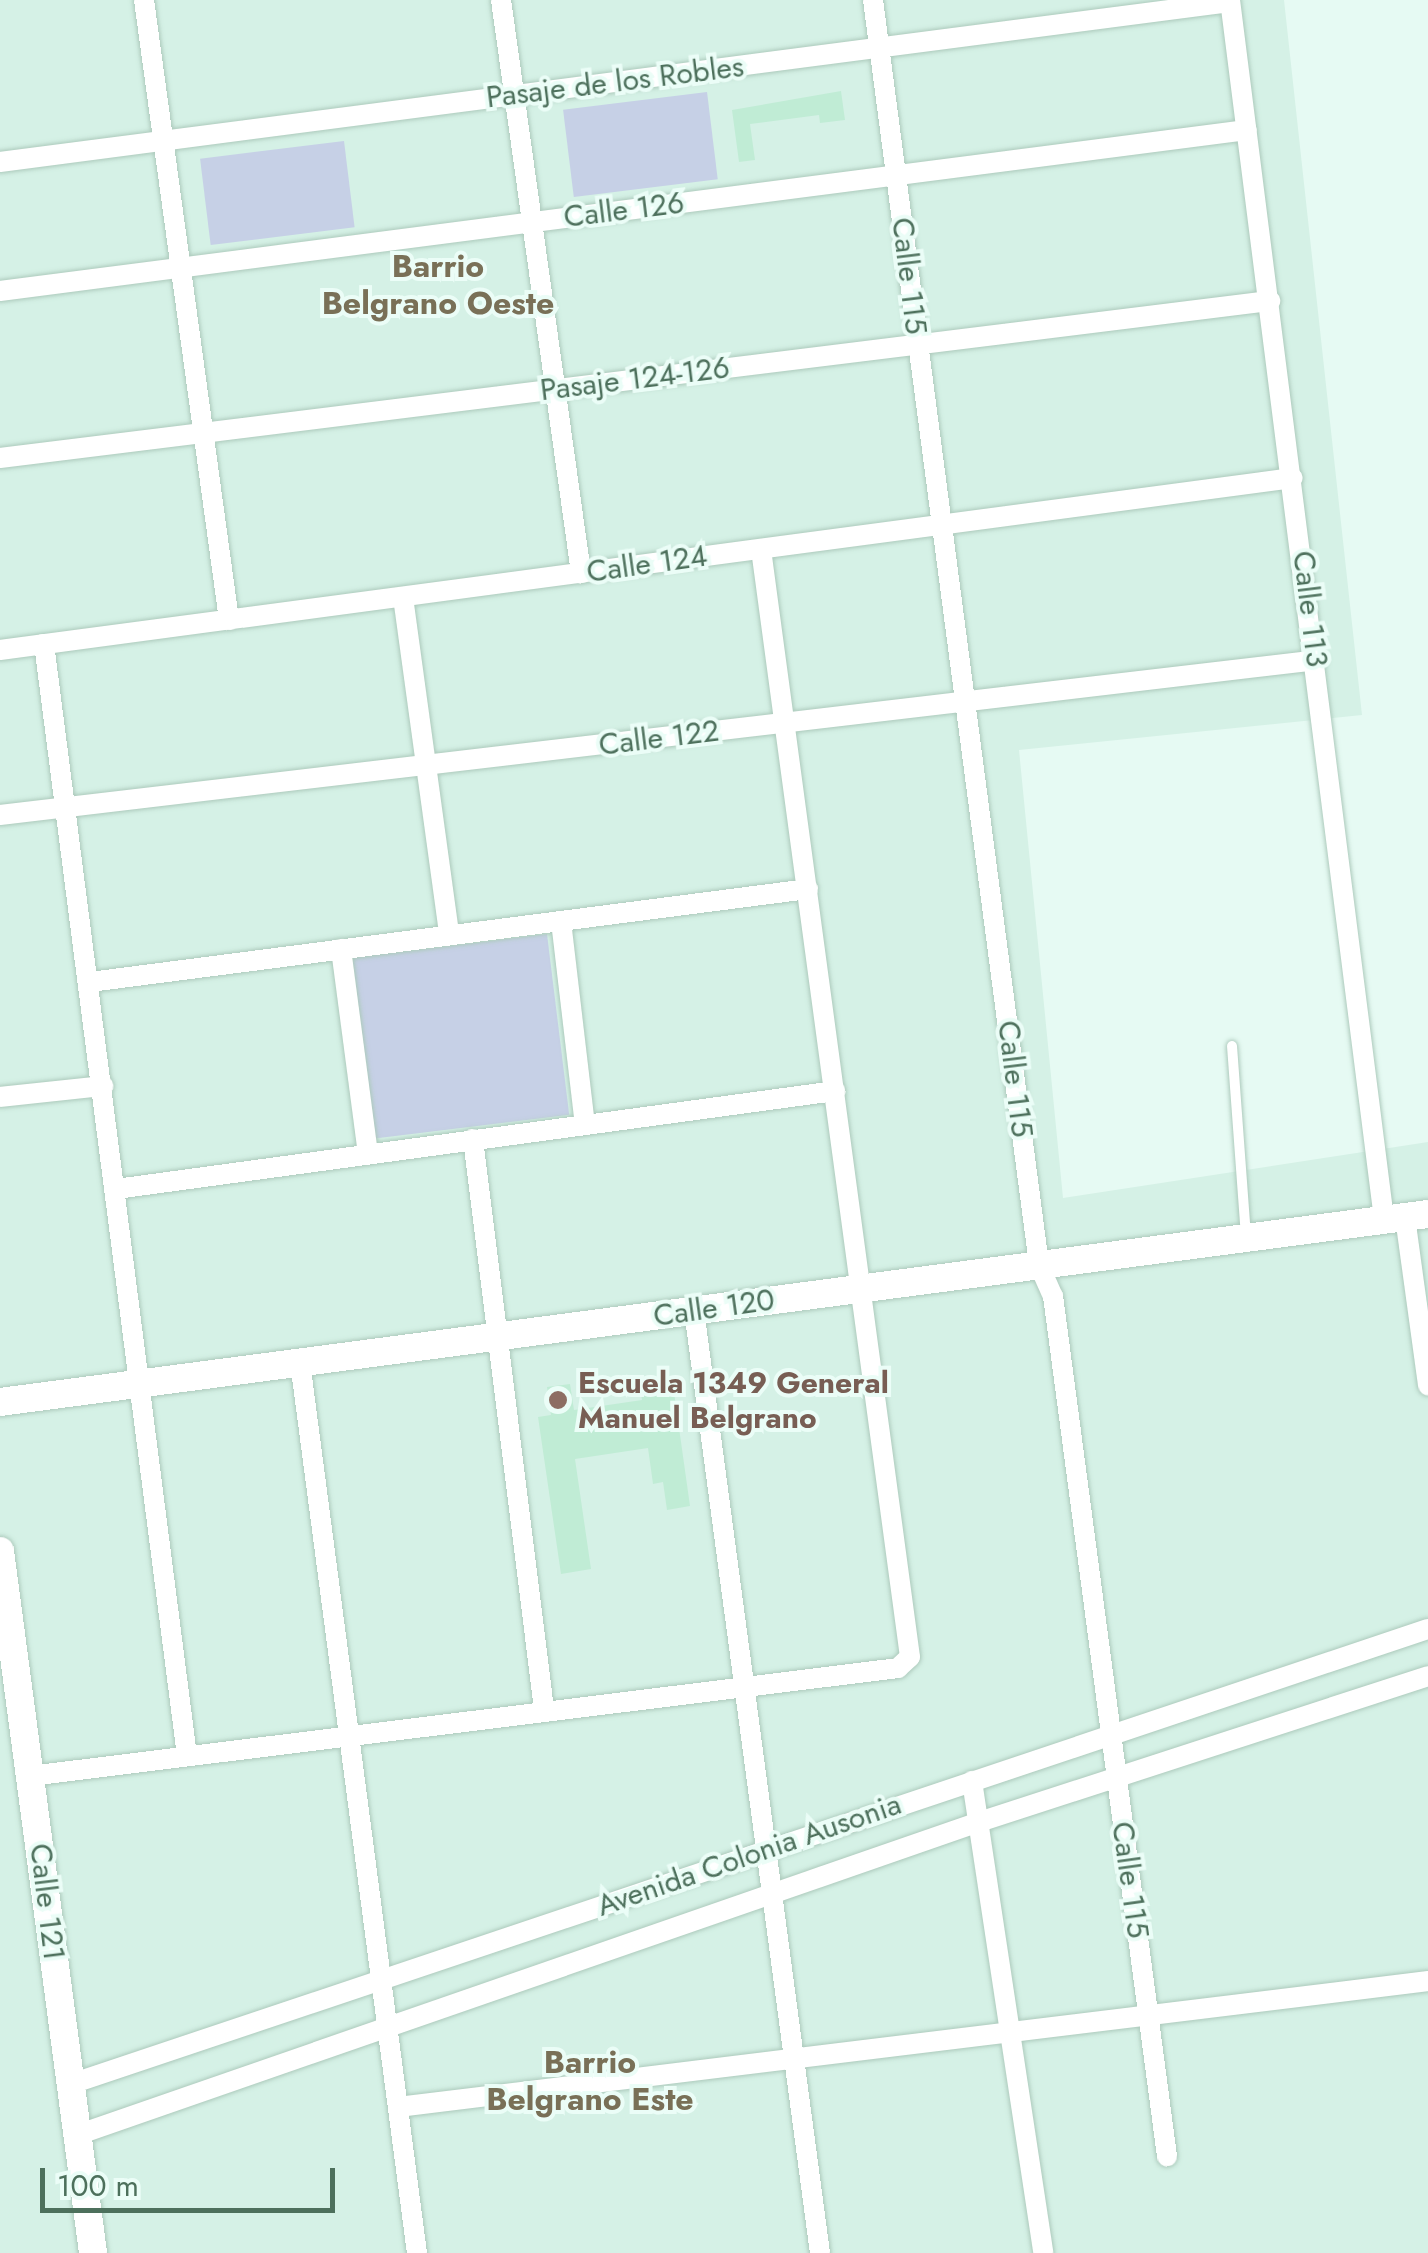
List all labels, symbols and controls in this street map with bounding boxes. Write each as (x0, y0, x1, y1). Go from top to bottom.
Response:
street label: Pasaje de los Robles (484, 48, 746, 116)
street label: Calle 126 (562, 185, 686, 235)
street label: Calle 115 (884, 216, 934, 336)
district label: Barrio Belgrano Oeste (322, 248, 554, 323)
street label: Pasaje 124-126 (538, 350, 732, 408)
street label: Calle 124 (584, 538, 710, 590)
street label: Calle 113 (1285, 549, 1335, 669)
street label: Calle 122 (597, 713, 721, 763)
street label: Calle 115 (990, 1019, 1040, 1139)
street label: Calle 120 (651, 1282, 777, 1334)
place label: Escuela 1349 General Manuel Belgrano (578, 1365, 889, 1436)
marker: Escuela 1349 General Manuel Belgrano (547, 1389, 569, 1411)
street label: Avenida Colonia Ausonia (592, 1786, 906, 1924)
street label: Calle 115 (1104, 1819, 1156, 1941)
street label: Calle 121 (22, 1842, 72, 1962)
district label: Barrio Belgrano Este (486, 2044, 694, 2119)
scale bar (45, 2148, 340, 2210)
text: 100 m (57, 2164, 139, 2207)

